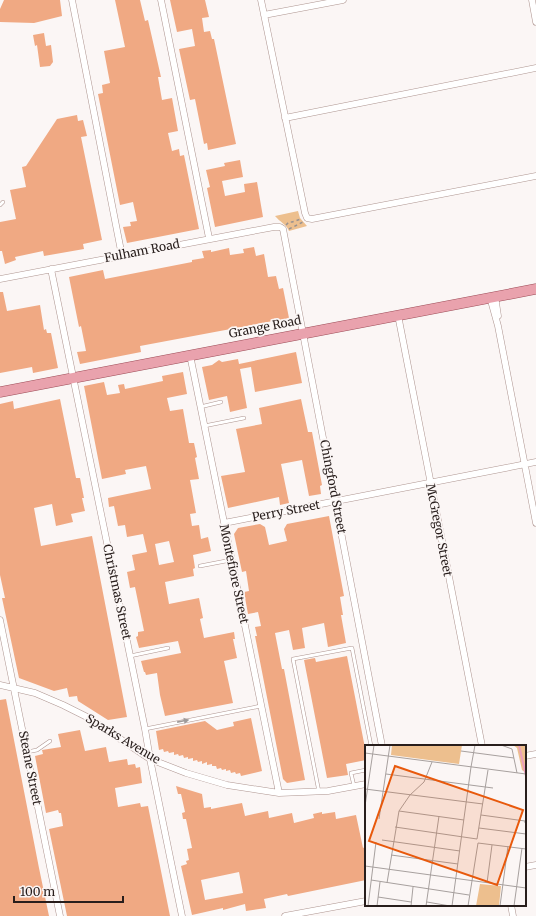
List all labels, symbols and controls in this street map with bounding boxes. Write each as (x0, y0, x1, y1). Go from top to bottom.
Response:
street label: Fulham Road (103, 236, 181, 265)
street label: Grange Road (227, 312, 302, 341)
street label: Chingford Street (317, 439, 350, 536)
street label: McGregor Street (423, 482, 456, 578)
street label: Perry Street (251, 497, 321, 524)
street label: Montefiore Street (217, 523, 252, 625)
street label: Christmas Street (100, 543, 135, 641)
street label: Sparks Avenue (83, 710, 163, 767)
one-way arrow (177, 718, 190, 724)
street label: Steane Street (16, 729, 45, 807)
inset map (365, 745, 526, 906)
scale bar (14, 878, 123, 904)
text: 100 m (20, 884, 55, 899)

